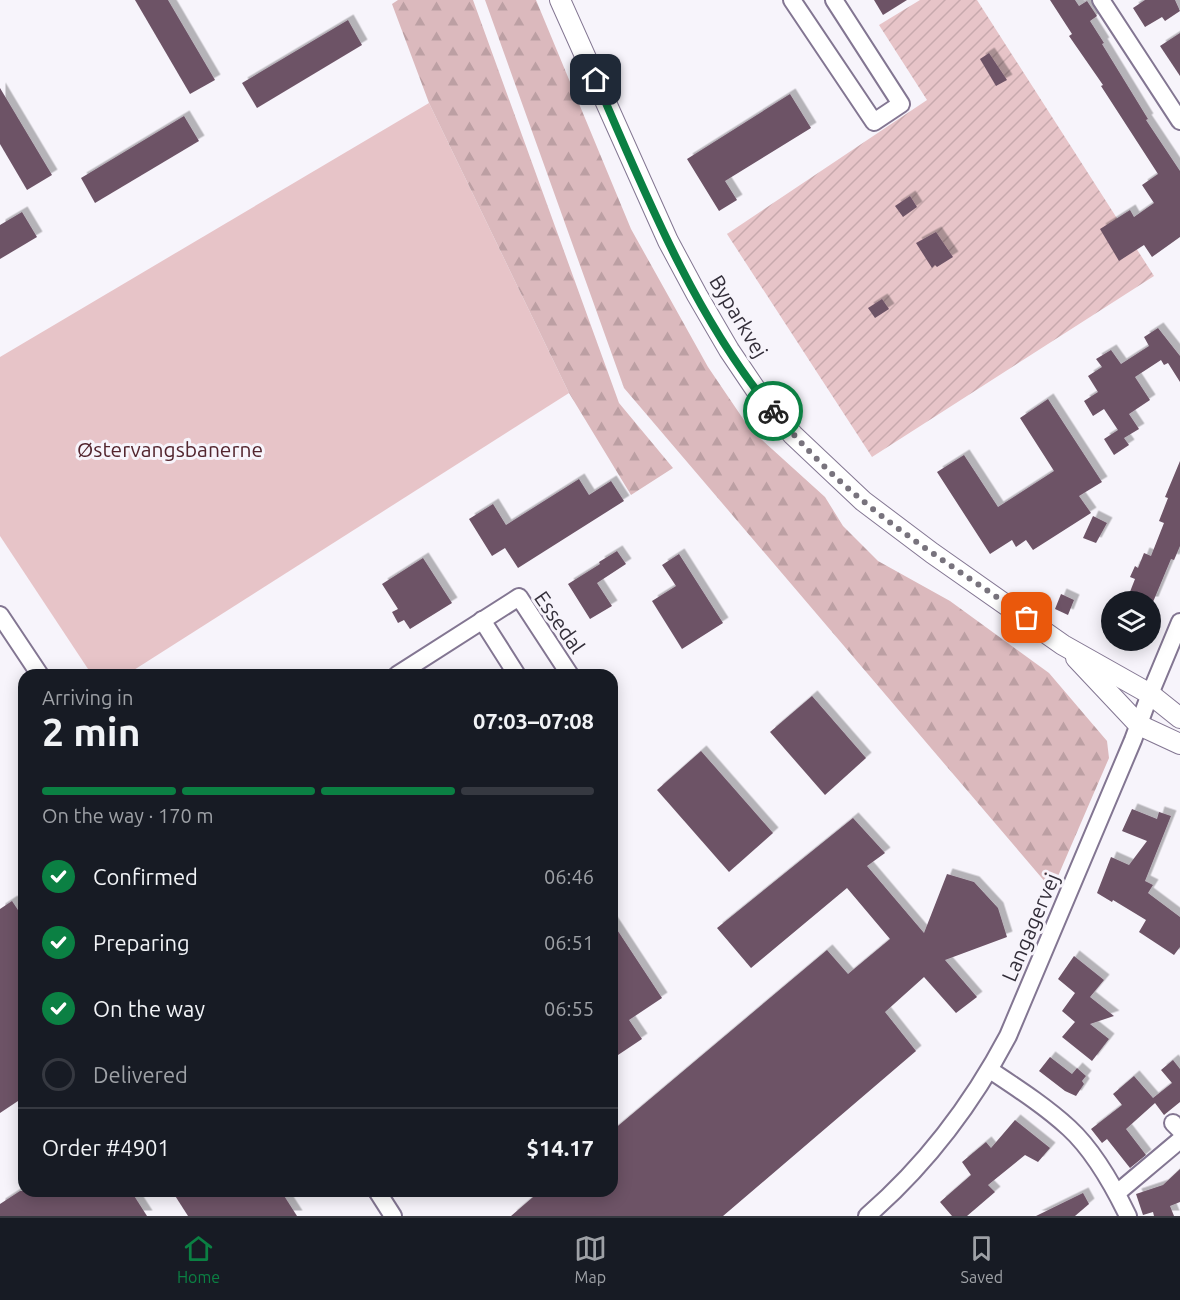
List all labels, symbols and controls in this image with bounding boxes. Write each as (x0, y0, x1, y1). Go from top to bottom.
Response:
pin (570, 54, 621, 105)
icon: home (579, 63, 612, 96)
street label: Byparkvej (705, 270, 773, 362)
courier (743, 381, 803, 441)
icon: bike (757, 395, 790, 428)
park label: Østervangsbanerne (77, 437, 263, 461)
street label: Essedal (530, 586, 590, 658)
map controls (1101, 591, 1161, 651)
button: layers (1101, 591, 1161, 651)
pin (1001, 592, 1052, 643)
icon: bag (1010, 601, 1043, 634)
text: Arriving in (42, 686, 133, 709)
text: 07:03–07:08 (473, 708, 594, 733)
text: 2 min (42, 710, 141, 753)
text: On the way · 170 m (42, 804, 214, 827)
icon: check (42, 860, 75, 893)
text: Confirmed (93, 864, 198, 889)
text: 06:46 (544, 865, 594, 888)
street label: Langagervej (996, 869, 1064, 985)
icon: check (42, 926, 75, 959)
text: Preparing (93, 930, 190, 955)
text: 06:51 (544, 931, 594, 954)
icon: check (42, 992, 75, 1025)
text: On the way (93, 996, 205, 1021)
text: 06:55 (544, 997, 594, 1020)
text: Delivered (93, 1062, 188, 1087)
text: Order #4901 (42, 1135, 170, 1160)
text: $14.17 (527, 1135, 594, 1160)
tab: Home (177, 1232, 220, 1286)
tab: Map (574, 1232, 607, 1286)
tab: Saved (961, 1232, 1003, 1286)

